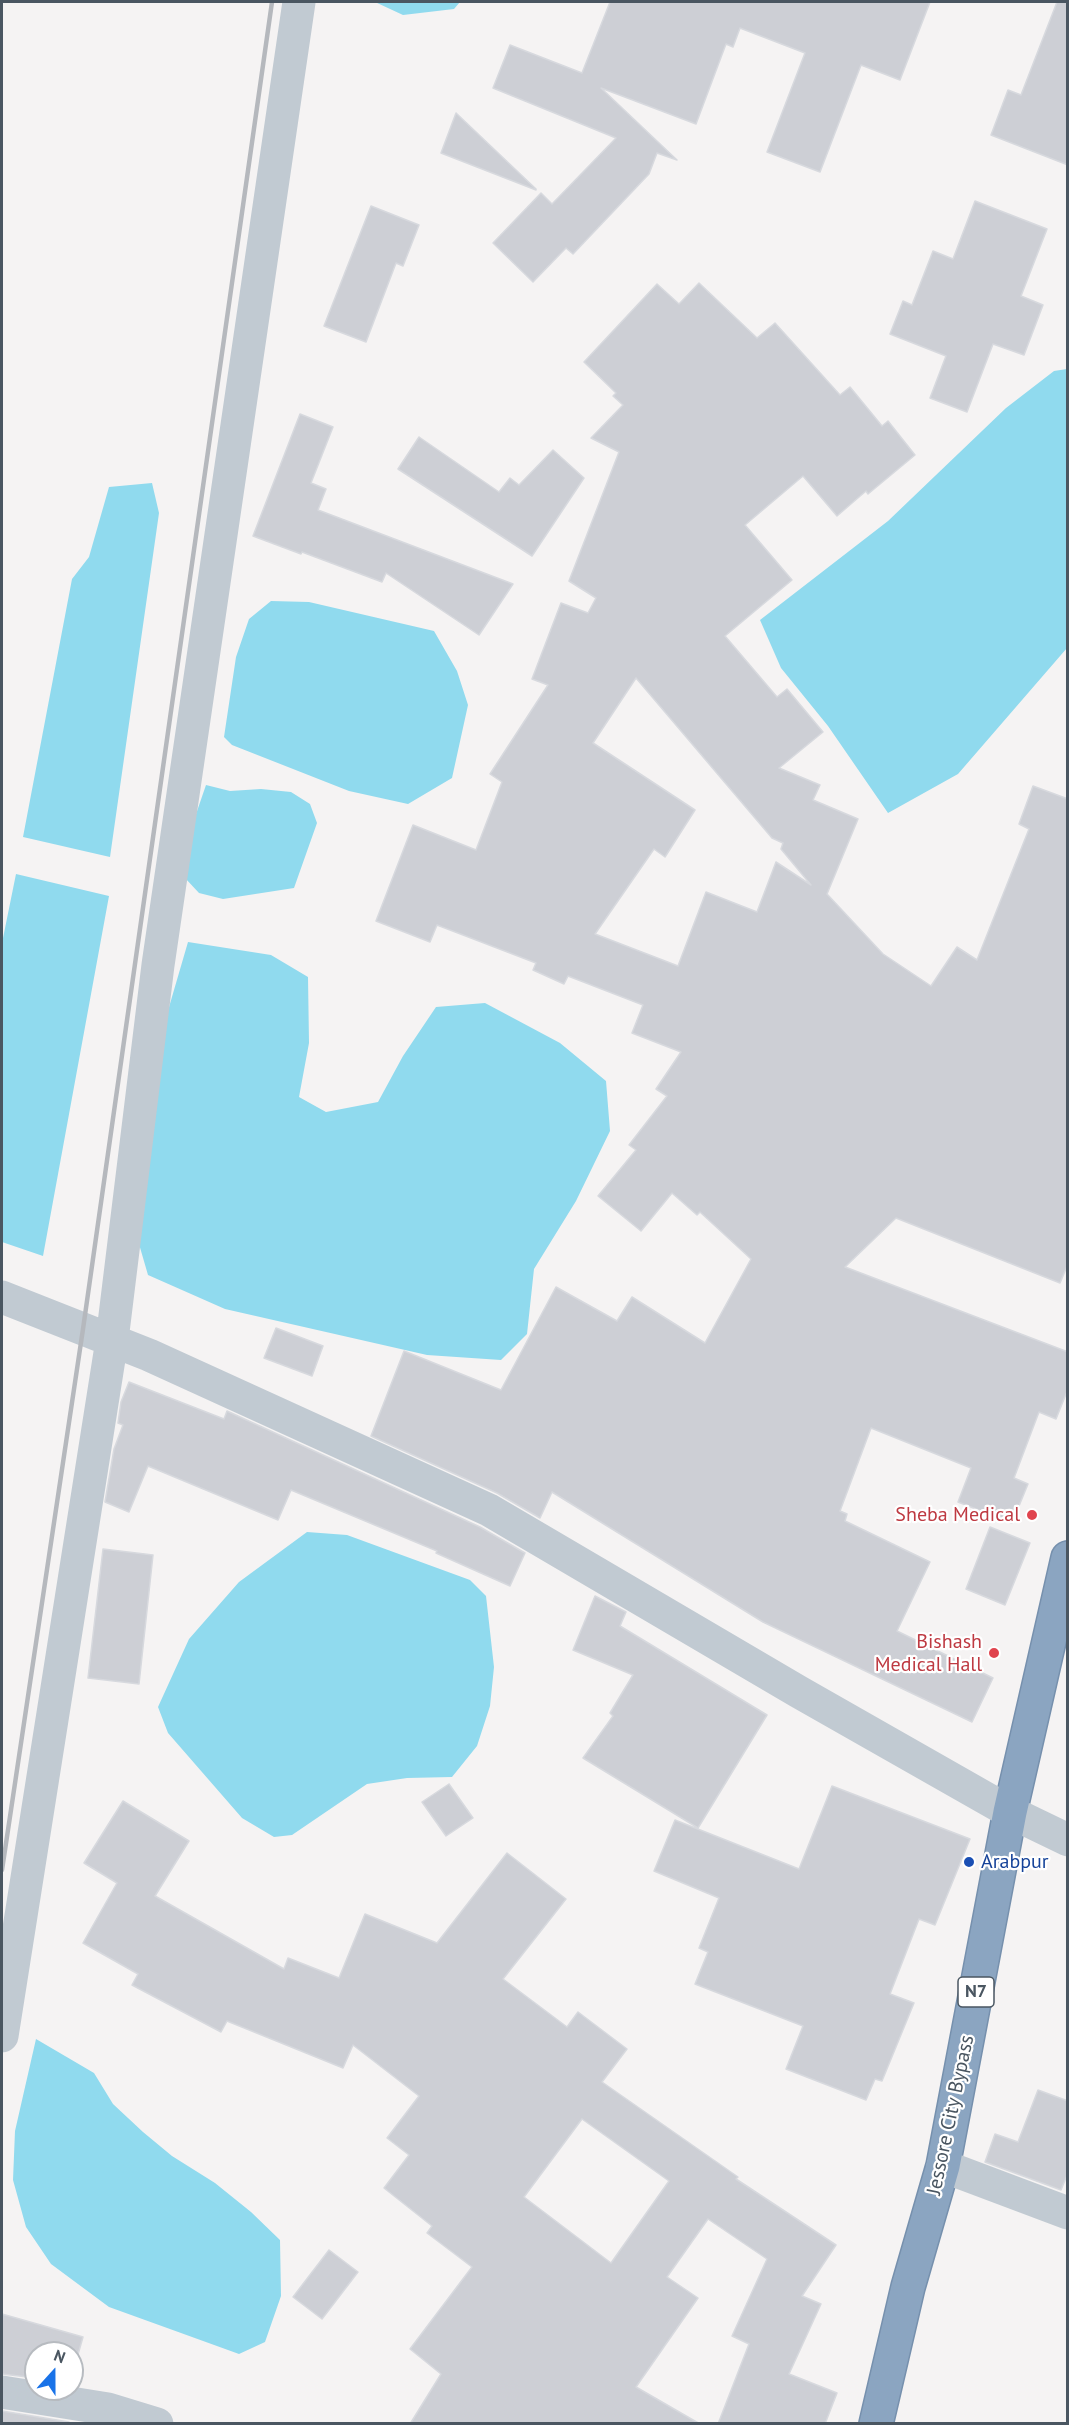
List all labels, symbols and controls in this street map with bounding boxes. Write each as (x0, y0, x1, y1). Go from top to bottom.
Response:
place label: Sheba Medical (895, 1503, 1020, 1527)
marker: Sheba Medical (1025, 1508, 1039, 1522)
place label: Bishash Medical Hall (875, 1630, 982, 1677)
marker: Bishash Medical Hall (987, 1646, 1001, 1660)
place label: Arabpur (981, 1850, 1049, 1874)
marker: Arabpur (962, 1855, 976, 1869)
road number: N7 (958, 1977, 994, 2007)
street label: Jessore City Bypass (922, 2033, 980, 2197)
north arrow (24, 2341, 84, 2401)
text: N (51, 2345, 68, 2367)

